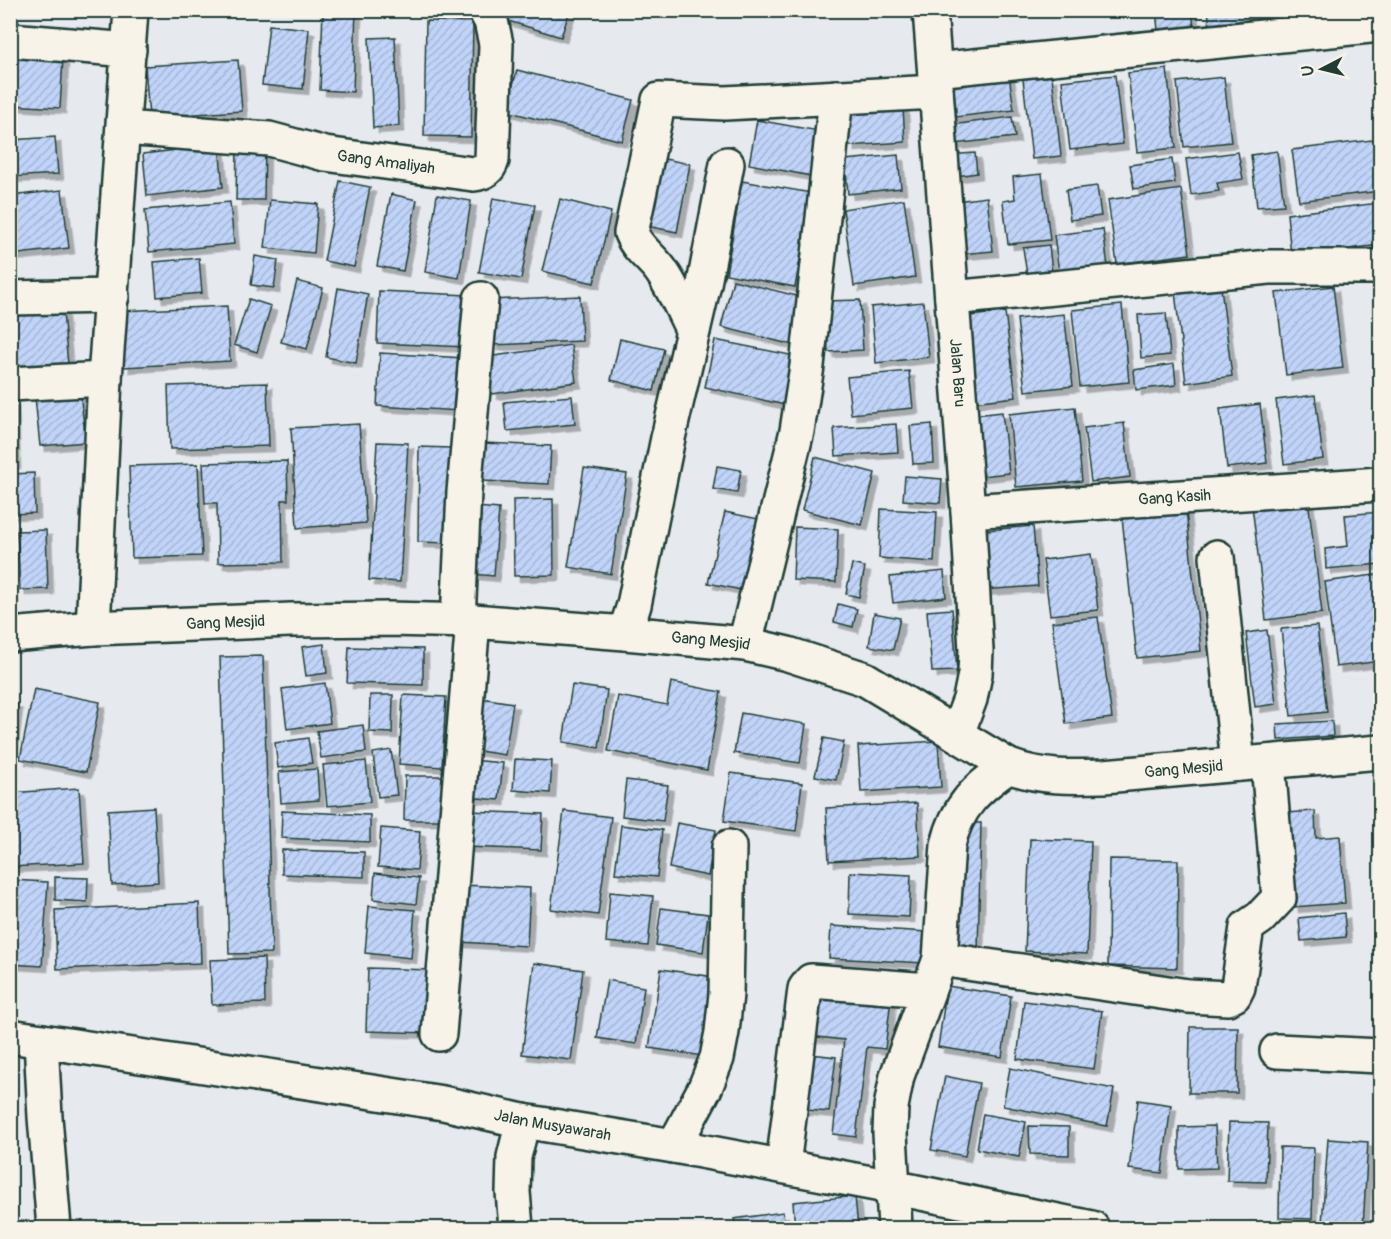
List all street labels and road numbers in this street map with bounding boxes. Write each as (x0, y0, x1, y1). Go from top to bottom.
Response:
street label: Gang Amaliyah (336, 146, 436, 179)
street label: Jalan Baru (945, 338, 970, 408)
street label: Gang Kasih (1138, 485, 1212, 510)
street label: Gang Mesjid (186, 611, 266, 634)
street label: Gang Mesjid (670, 627, 752, 655)
street label: Gang Mesjid (1143, 756, 1224, 782)
street label: Jalan Musyawarah (492, 1105, 613, 1145)

